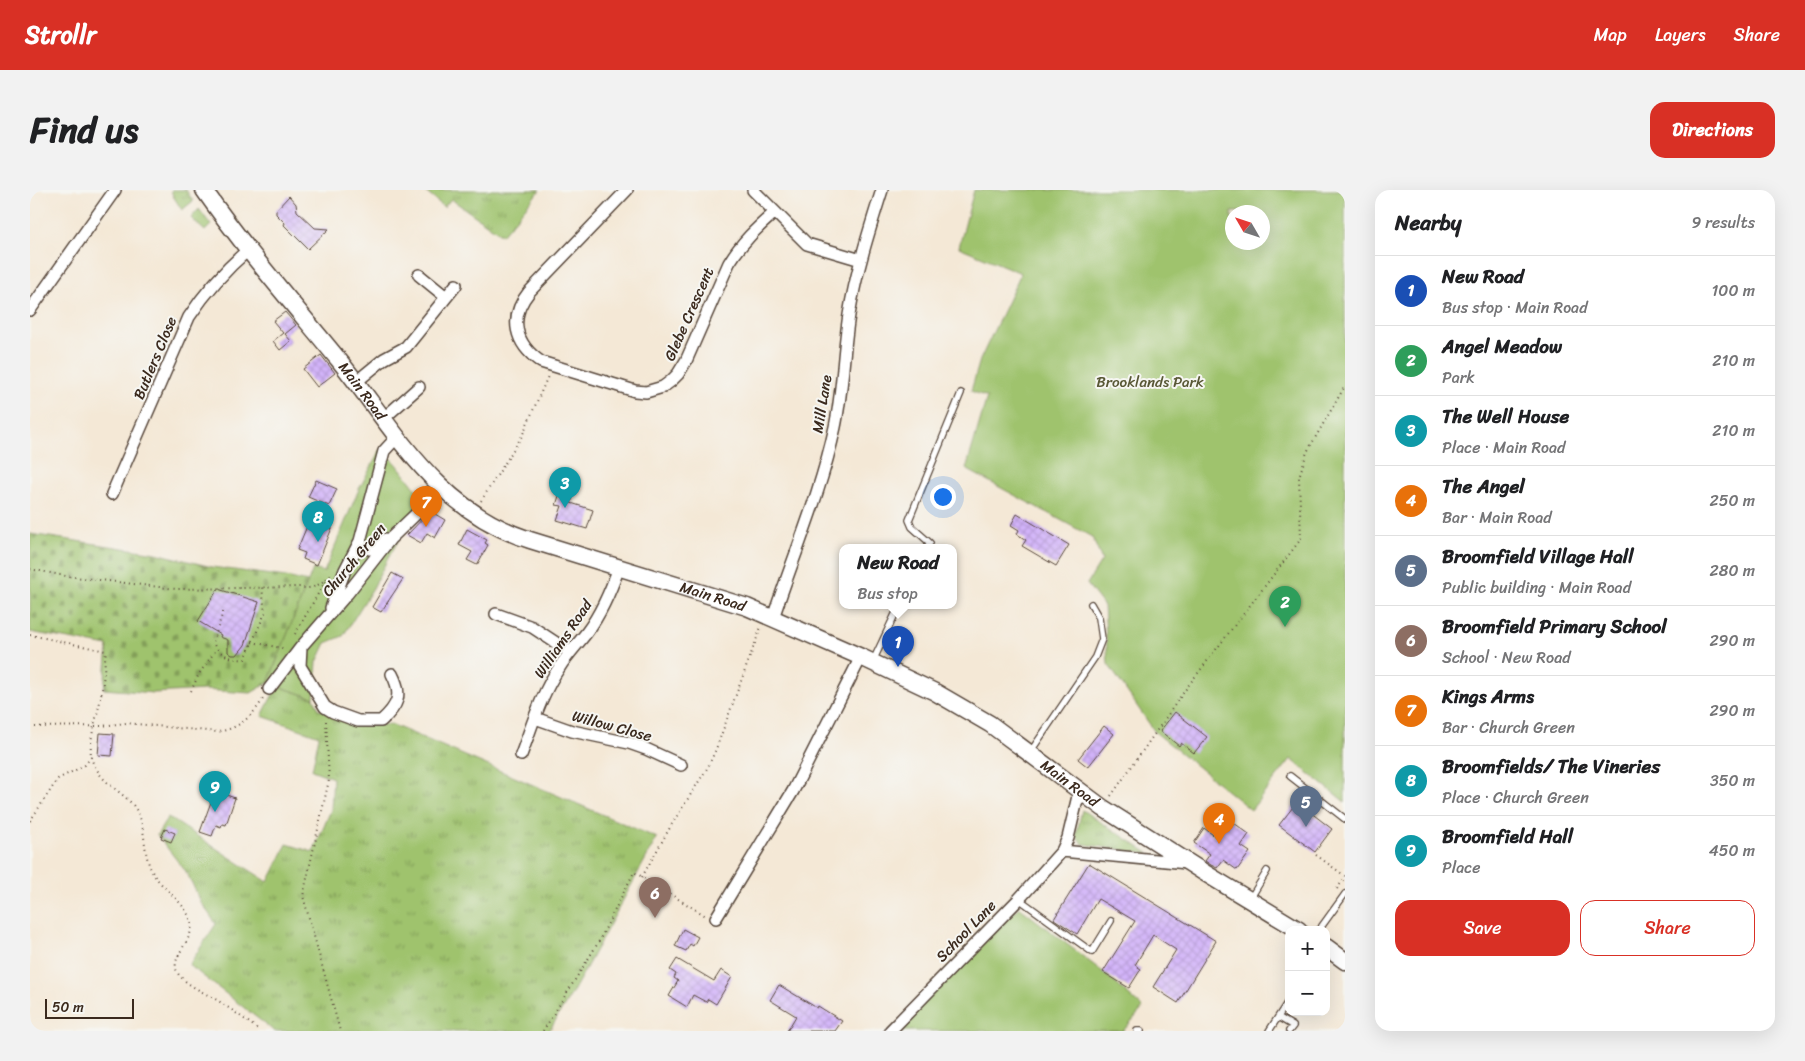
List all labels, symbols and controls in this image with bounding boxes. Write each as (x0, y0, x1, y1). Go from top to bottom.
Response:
text: Strollr (25, 14, 96, 56)
text: Map (1594, 19, 1627, 51)
text: Layers (1655, 19, 1706, 51)
text: Share (1734, 19, 1780, 51)
text: Find us (30, 99, 138, 161)
button: Directions (1650, 102, 1775, 158)
text: Nearby (1395, 204, 1461, 242)
north arrow (1225, 205, 1270, 250)
text: 9 results (1691, 208, 1755, 237)
text: New Road (1442, 260, 1524, 293)
street label: Glebe Crescent (657, 262, 721, 365)
text: 1 (1408, 276, 1414, 305)
text: 100 m (1711, 276, 1755, 305)
text: Bus stop · Main Road (1442, 293, 1588, 322)
street label: Butlers Close (126, 312, 184, 404)
text: Angel Meadow (1442, 330, 1562, 363)
text: 2 (1406, 346, 1416, 375)
text: 210 m (1712, 346, 1755, 375)
street label: Main Road (332, 356, 394, 427)
text: Park (1442, 363, 1475, 392)
park label: Brooklands Park (1096, 369, 1204, 395)
street label: Mill Lane (805, 373, 839, 435)
text: The Well House (1442, 400, 1569, 433)
text: 3 (1407, 416, 1415, 445)
text: 210 m (1712, 416, 1755, 445)
text: Place · Main Road (1442, 433, 1566, 462)
pin: 3 (549, 467, 581, 508)
text: The Angel (1442, 470, 1525, 503)
your location (930, 484, 956, 510)
pin: 7 (410, 486, 442, 527)
text: 4 (1406, 486, 1416, 515)
text: 250 m (1709, 486, 1755, 515)
pin: 8 (302, 501, 334, 542)
text: Bar · Main Road (1442, 503, 1552, 532)
street label: Church Green (315, 517, 393, 603)
text: Broomfield Village Hall (1442, 540, 1634, 573)
popup (839, 544, 957, 609)
text: New Road (857, 546, 939, 579)
text: 5 (1406, 556, 1416, 585)
text: 280 m (1710, 556, 1755, 585)
text: Public building · Main Road (1442, 573, 1631, 602)
street label: Main Road (677, 574, 750, 619)
text: Bus stop (857, 579, 918, 608)
pin: 2 (1269, 586, 1301, 627)
street label: Williams Road (527, 593, 600, 684)
text: Broomfield Primary School (1442, 610, 1667, 643)
pin: 1 (882, 626, 914, 667)
text: 6 (1406, 626, 1416, 655)
text: 290 m (1709, 626, 1755, 655)
text: School · New Road (1442, 643, 1571, 672)
text: Kings Arms (1442, 680, 1534, 713)
text: 7 (1406, 696, 1416, 725)
text: 290 m (1709, 696, 1755, 725)
street label: Willow Close (569, 703, 655, 749)
text: Bar · Church Green (1442, 713, 1575, 742)
text: Broomfields/ The Vineries (1442, 750, 1660, 783)
street label: Main Road (1035, 753, 1106, 815)
text: 8 (1406, 766, 1416, 795)
text: 350 m (1710, 766, 1755, 795)
pin: 9 (199, 771, 231, 812)
text: Place · Church Green (1442, 783, 1589, 812)
pin: 5 (1290, 786, 1322, 827)
pin: 4 (1203, 803, 1235, 844)
text: Broomfield Hall (1442, 820, 1573, 853)
text: 9 (1406, 836, 1416, 865)
text: 450 m (1709, 836, 1755, 865)
text: Place (1442, 853, 1481, 882)
pin: 6 (639, 877, 671, 918)
street label: School Lane (929, 894, 1003, 968)
button: Save (1395, 900, 1570, 956)
button: Share (1580, 900, 1755, 956)
map controls (1285, 926, 1330, 1016)
button: + (1285, 926, 1330, 971)
button: − (1285, 971, 1330, 1016)
text: 50 m (52, 995, 84, 1020)
scale bar (45, 996, 134, 1019)

